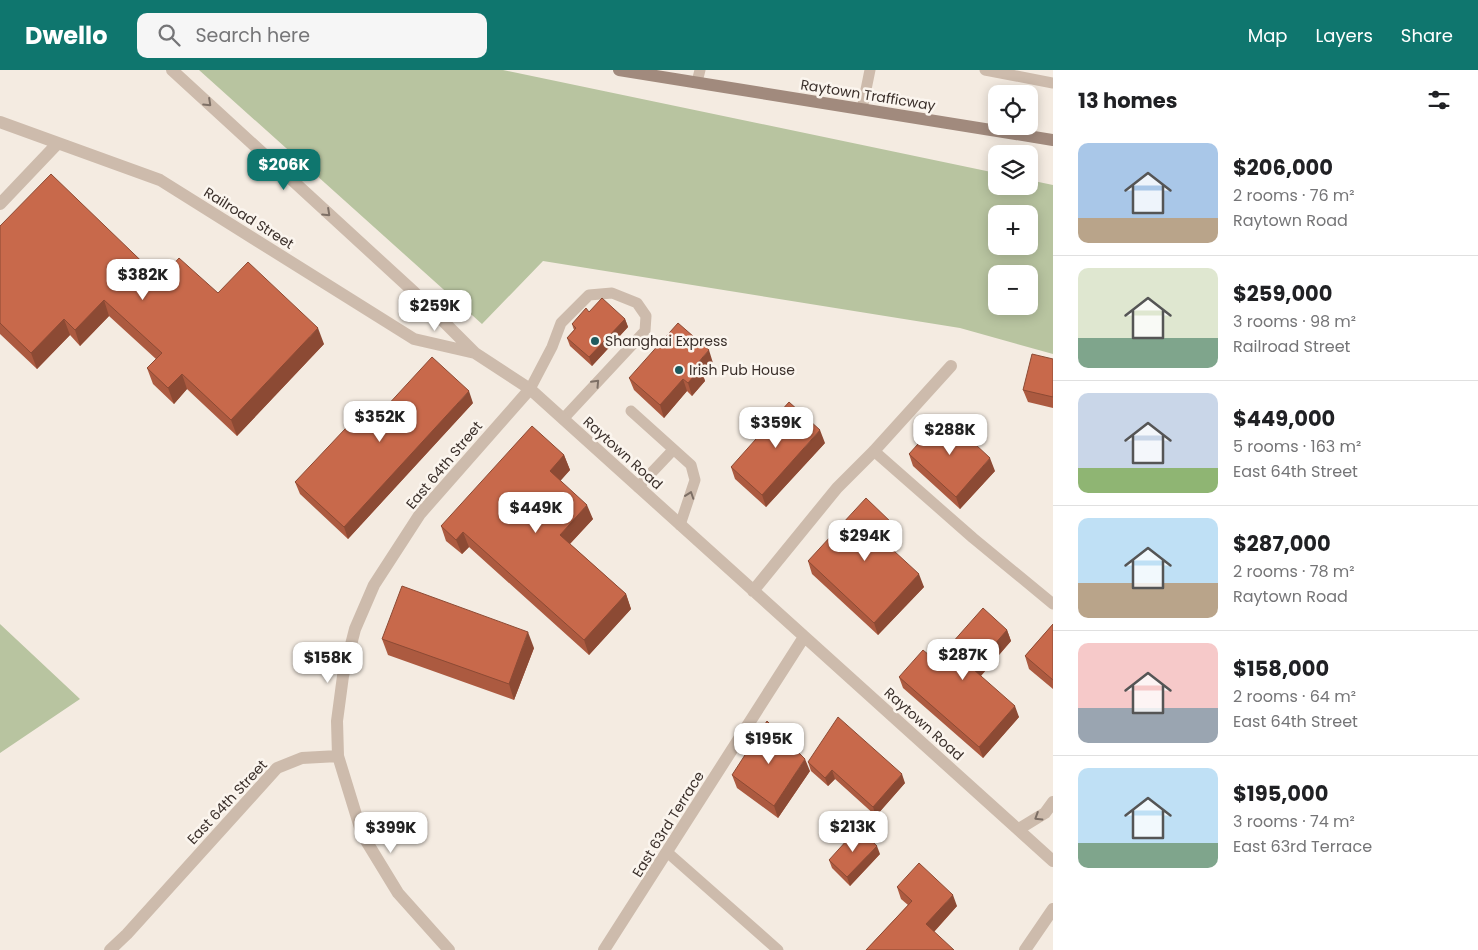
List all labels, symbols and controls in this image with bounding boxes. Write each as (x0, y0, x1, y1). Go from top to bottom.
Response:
search box (137, 13, 487, 58)
text: Dwello (25, 19, 107, 52)
icon: search (155, 21, 183, 49)
text: Search here (195, 22, 310, 49)
text: Map (1248, 23, 1288, 48)
text: Layers (1316, 23, 1373, 48)
text: Share (1401, 23, 1453, 48)
street label: Raytown Trafficway (799, 74, 937, 116)
map controls (988, 85, 1038, 315)
button: locate (988, 85, 1038, 135)
text: 13 homes (1078, 86, 1177, 115)
icon: filters (1425, 86, 1453, 114)
one-way arrow (202, 97, 211, 106)
button: layers (988, 145, 1038, 195)
pin: $206K (249, 148, 319, 191)
text: $206K (258, 153, 310, 176)
text: $206,000 (1233, 153, 1333, 182)
icon: home (1118, 163, 1178, 223)
street label: Railroad Street (200, 182, 298, 254)
text: 2 rooms · 76 m² (1233, 184, 1355, 207)
button: + (988, 205, 1038, 255)
one-way arrow (322, 207, 331, 216)
text: Raytown Road (1233, 209, 1348, 232)
pin: $382K (108, 258, 178, 301)
text: $382K (118, 263, 168, 286)
button: − (988, 265, 1038, 315)
text: $259,000 (1233, 279, 1332, 308)
icon: home (1118, 288, 1178, 348)
pin: $259K (400, 290, 470, 332)
text: $259K (409, 294, 461, 317)
text: 3 rooms · 98 m² (1233, 310, 1356, 333)
place label: Shanghai Express (605, 331, 728, 351)
marker: Shanghai Express (589, 335, 601, 347)
text: Railroad Street (1233, 335, 1350, 358)
place label: Irish Pub House (689, 360, 795, 380)
marker: Irish Pub House (673, 364, 685, 376)
one-way arrow (590, 380, 599, 389)
pin: $352K (345, 400, 415, 443)
text: $449,000 (1233, 404, 1335, 433)
text: $352K (355, 405, 405, 428)
pin: $359K (741, 406, 811, 449)
text: $359K (750, 411, 802, 434)
street label: Raytown Road (579, 412, 667, 494)
icon: home (1118, 413, 1178, 473)
pin: $288K (915, 414, 985, 456)
street label: East 64th Street (401, 417, 487, 513)
text: $288K (924, 418, 976, 441)
text: 5 rooms · 163 m² (1233, 435, 1361, 458)
text: East 64th Street (1233, 460, 1358, 483)
one-way arrow (684, 491, 694, 500)
pin: $449K (501, 492, 571, 534)
text: $449K (509, 496, 563, 519)
pin: $294K (830, 520, 900, 562)
text: $294K (839, 524, 891, 547)
text: $287,000 (1233, 529, 1331, 558)
icon: home (1118, 538, 1178, 598)
text: 2 rooms · 78 m² (1233, 560, 1355, 583)
text: Raytown Road (1233, 585, 1348, 608)
pin: $287K (928, 638, 998, 681)
pin: $158K (293, 642, 363, 684)
text: $287K (938, 643, 988, 666)
text: $158K (304, 646, 352, 669)
text: $158,000 (1233, 654, 1329, 683)
icon: home (1118, 663, 1178, 723)
street label: Raytown Road (880, 683, 968, 765)
text: 2 rooms · 64 m² (1233, 685, 1356, 708)
text: East 64th Street (1233, 710, 1358, 733)
pin: $195K (734, 722, 804, 765)
text: $195K (745, 727, 793, 750)
street label: East 64th Street (182, 755, 272, 849)
street label: East 63rd Terrace (627, 767, 709, 881)
text: $195,000 (1233, 779, 1328, 808)
icon: home (1118, 788, 1178, 848)
pin: $213K (818, 810, 888, 853)
text: 3 rooms · 74 m² (1233, 810, 1355, 833)
one-way arrow (1034, 811, 1043, 821)
pin: $399K (356, 812, 426, 854)
text: $213K (830, 815, 876, 838)
text: $399K (365, 816, 417, 839)
text: East 63rd Terrace (1233, 835, 1372, 858)

